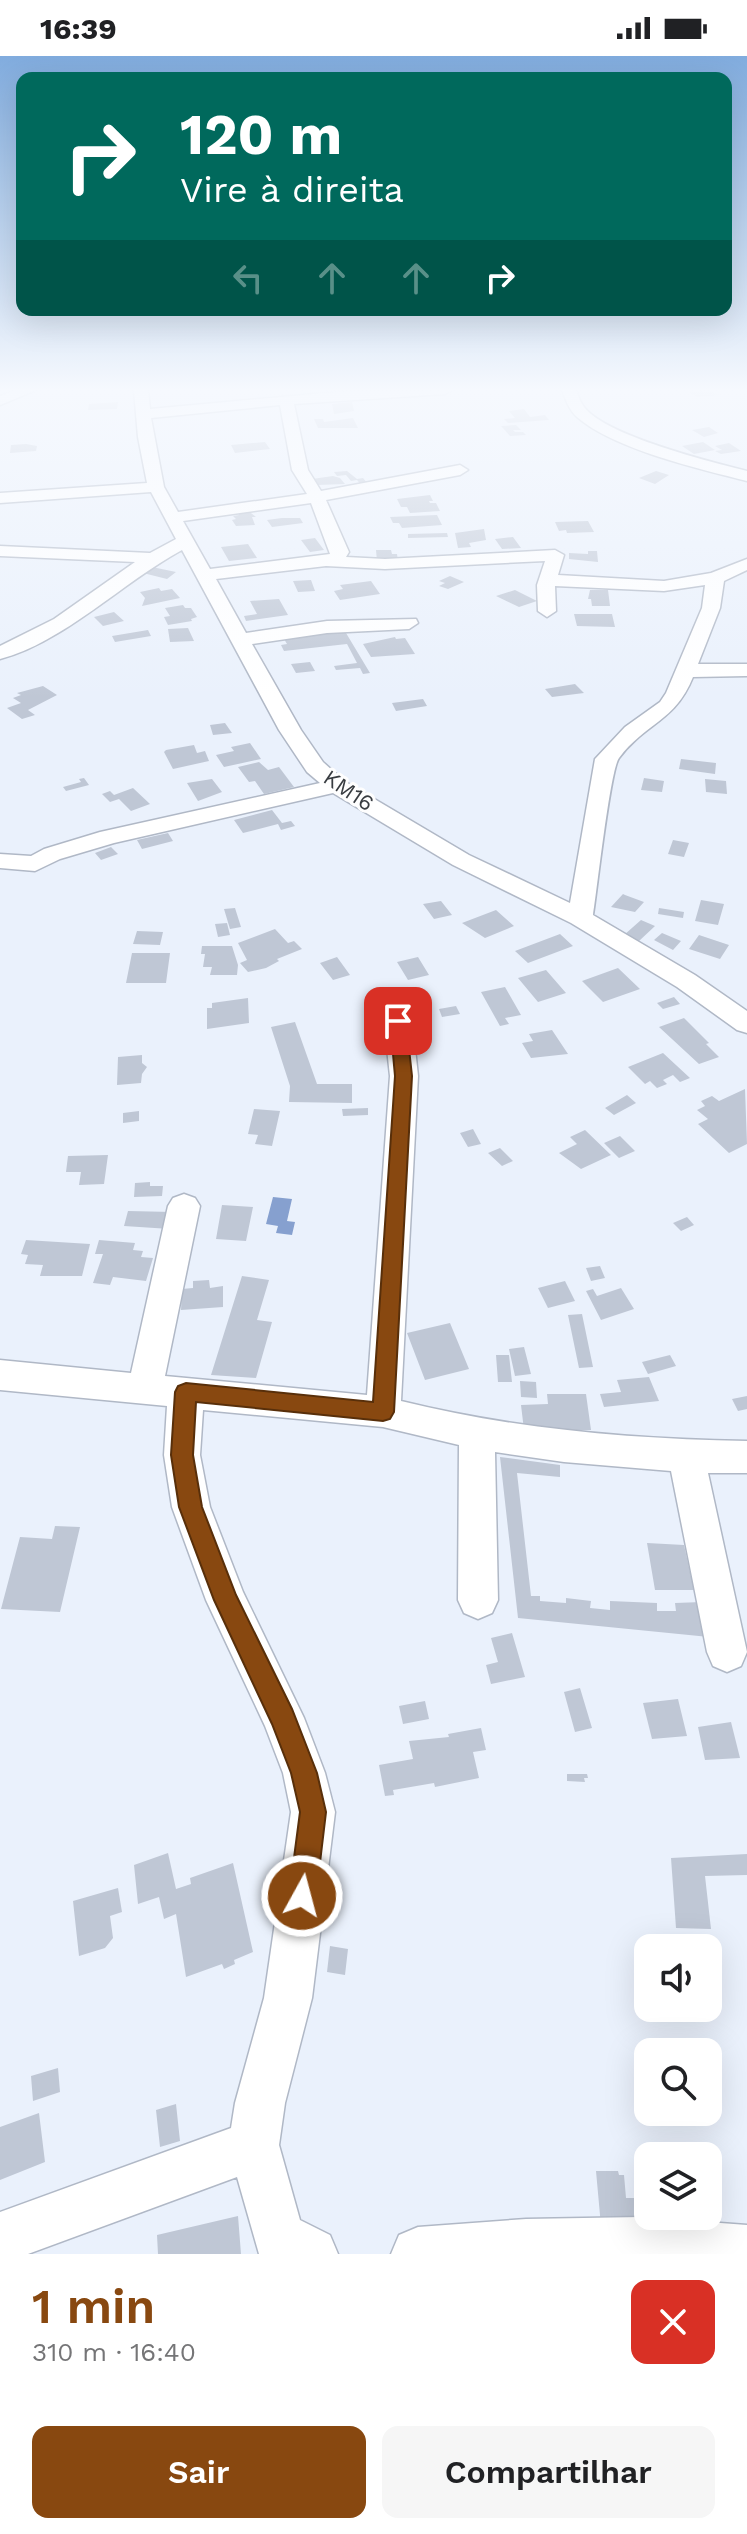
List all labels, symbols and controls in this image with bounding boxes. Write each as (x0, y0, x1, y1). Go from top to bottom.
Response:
text: 16:39 (40, 11, 117, 46)
text: 120 m (180, 102, 342, 168)
icon: right (48, 104, 152, 208)
text: Vire à direita (180, 169, 404, 211)
icon: left (226, 256, 270, 300)
icon: ahead (310, 256, 354, 300)
icon: ahead (394, 256, 438, 300)
icon: right (478, 256, 522, 300)
street label: KM16 (319, 765, 379, 816)
pin (364, 987, 432, 1055)
icon: arrive (376, 999, 420, 1043)
position arrow (260, 1854, 344, 1938)
map controls (634, 1934, 722, 2230)
button: sound (634, 1934, 722, 2022)
button: search (634, 2038, 722, 2126)
button: layers (634, 2142, 722, 2230)
text: 1 min (32, 2278, 155, 2335)
button: close (631, 2280, 715, 2364)
text: 310 m · 16:40 (32, 2337, 196, 2367)
button: Sair (32, 2426, 366, 2518)
button: Compartilhar (382, 2426, 715, 2518)

